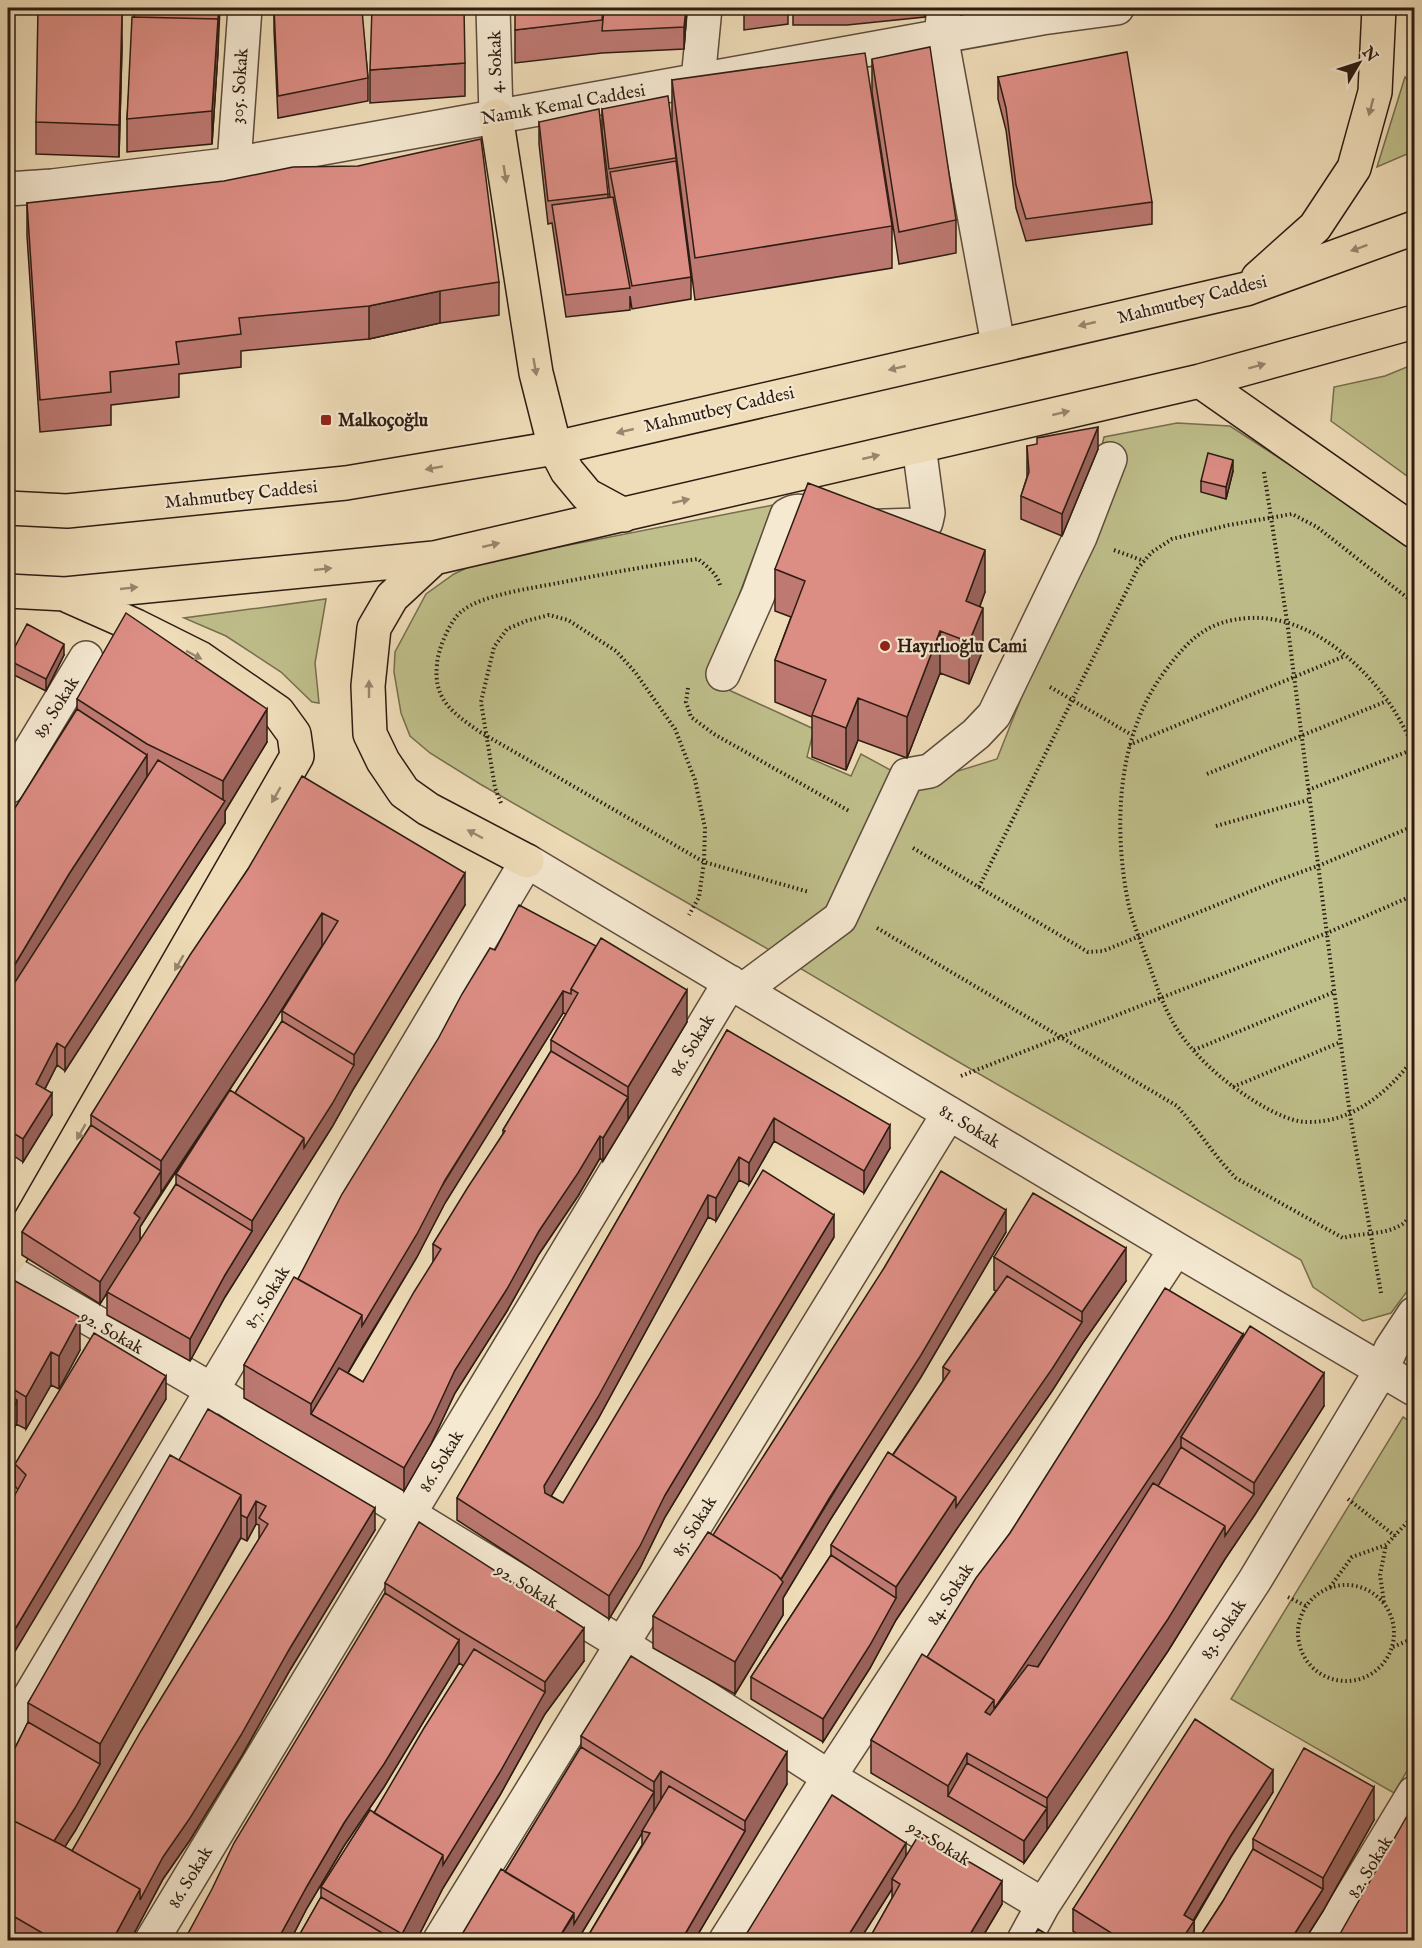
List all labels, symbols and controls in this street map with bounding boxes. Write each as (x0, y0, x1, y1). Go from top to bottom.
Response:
street label: 4. Sokak (484, 30, 509, 94)
north arrow (1329, 33, 1389, 93)
text: N (1356, 42, 1381, 67)
street label: 305. Sokak (226, 47, 255, 125)
street label: Namık Kemal Caddesi (479, 80, 647, 131)
one-way arrow (1365, 98, 1375, 117)
one-way arrow (501, 165, 510, 184)
one-way arrow (1350, 243, 1368, 253)
street label: Mahmutbey Caddesi (1115, 271, 1270, 330)
one-way arrow (1078, 320, 1096, 330)
one-way arrow (531, 357, 540, 376)
one-way arrow (1248, 360, 1266, 370)
one-way arrow (887, 363, 906, 373)
street label: Mahmutbey Caddesi (642, 382, 797, 439)
one-way arrow (1052, 408, 1070, 418)
place label: Malkoçoğlu (338, 410, 429, 433)
marker: Malkoçoğlu (319, 413, 333, 427)
one-way arrow (616, 426, 634, 436)
one-way arrow (862, 452, 880, 462)
one-way arrow (424, 464, 443, 473)
street label: Mahmutbey Caddesi (164, 476, 319, 515)
one-way arrow (672, 496, 690, 506)
one-way arrow (482, 540, 500, 550)
one-way arrow (313, 564, 332, 574)
one-way arrow (119, 583, 138, 593)
place label: Hayırlıoğlu Cami (897, 636, 1027, 659)
marker: Hayırlıoğlu Cami (878, 639, 892, 653)
one-way arrow (185, 650, 202, 660)
street label: 89. Sokak (29, 672, 85, 743)
one-way arrow (364, 680, 374, 699)
one-way arrow (271, 787, 282, 803)
one-way arrow (467, 829, 484, 839)
one-way arrow (173, 955, 184, 971)
street label: 86. Sokak (666, 1010, 721, 1081)
street label: 81. Sokak (934, 1100, 1004, 1155)
one-way arrow (76, 1124, 86, 1141)
street label: 87. Sokak (241, 1262, 296, 1333)
street label: 92. Sokak (74, 1305, 148, 1361)
street label: 86. Sokak (415, 1426, 470, 1497)
street label: 85. Sokak (668, 1492, 723, 1561)
street label: 92. Sokak (489, 1559, 562, 1615)
street label: 84. Sokak (923, 1559, 980, 1630)
street label: 83. Sokak (1196, 1595, 1252, 1664)
street label: 92. Sokak (901, 1816, 974, 1872)
street label: 82. Sokak (1344, 1832, 1399, 1903)
street label: 86. Sokak (164, 1842, 219, 1913)

